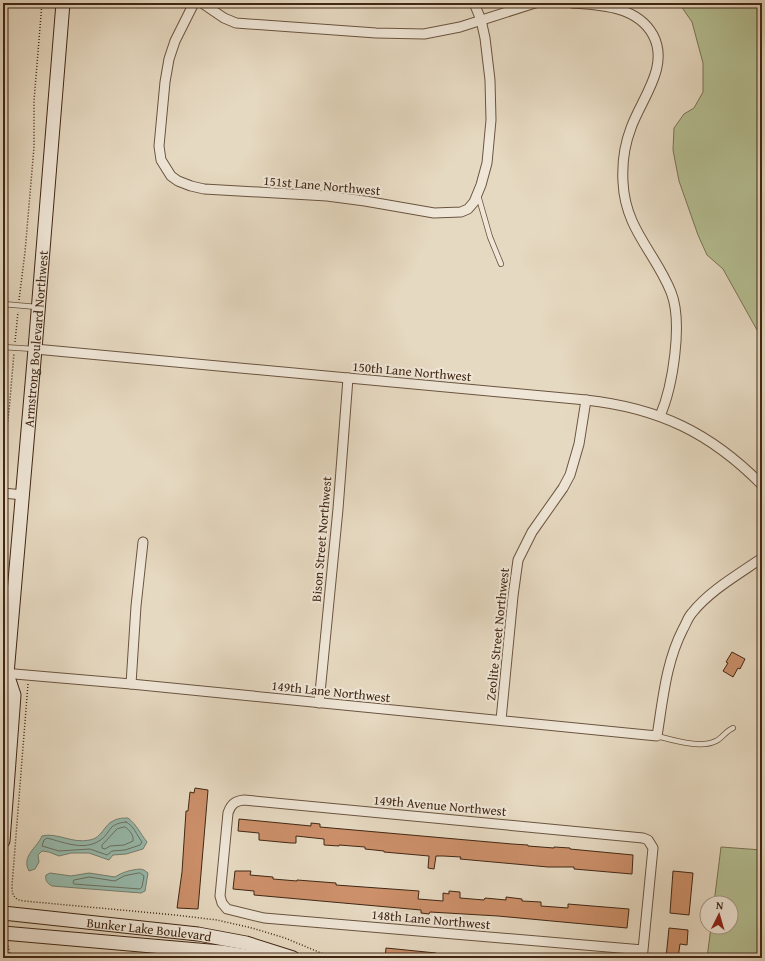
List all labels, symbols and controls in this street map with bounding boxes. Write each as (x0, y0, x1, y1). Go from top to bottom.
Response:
street label: 151st Lane Northwest (263, 171, 382, 200)
street label: Armstrong Boulevard Northwest (19, 249, 53, 428)
street label: 150th Lane Northwest (352, 357, 473, 386)
street label: Bison Street Northwest (307, 475, 336, 603)
street label: Zeolite Street Northwest (481, 566, 514, 701)
street label: 149th Lane Northwest (271, 676, 392, 707)
street label: 149th Avenue Northwest (373, 790, 508, 821)
north arrow (699, 895, 739, 935)
text: N (716, 897, 725, 913)
street label: 148th Lane Northwest (371, 905, 492, 934)
street label: Bunker Lake Boulevard (86, 913, 213, 946)

